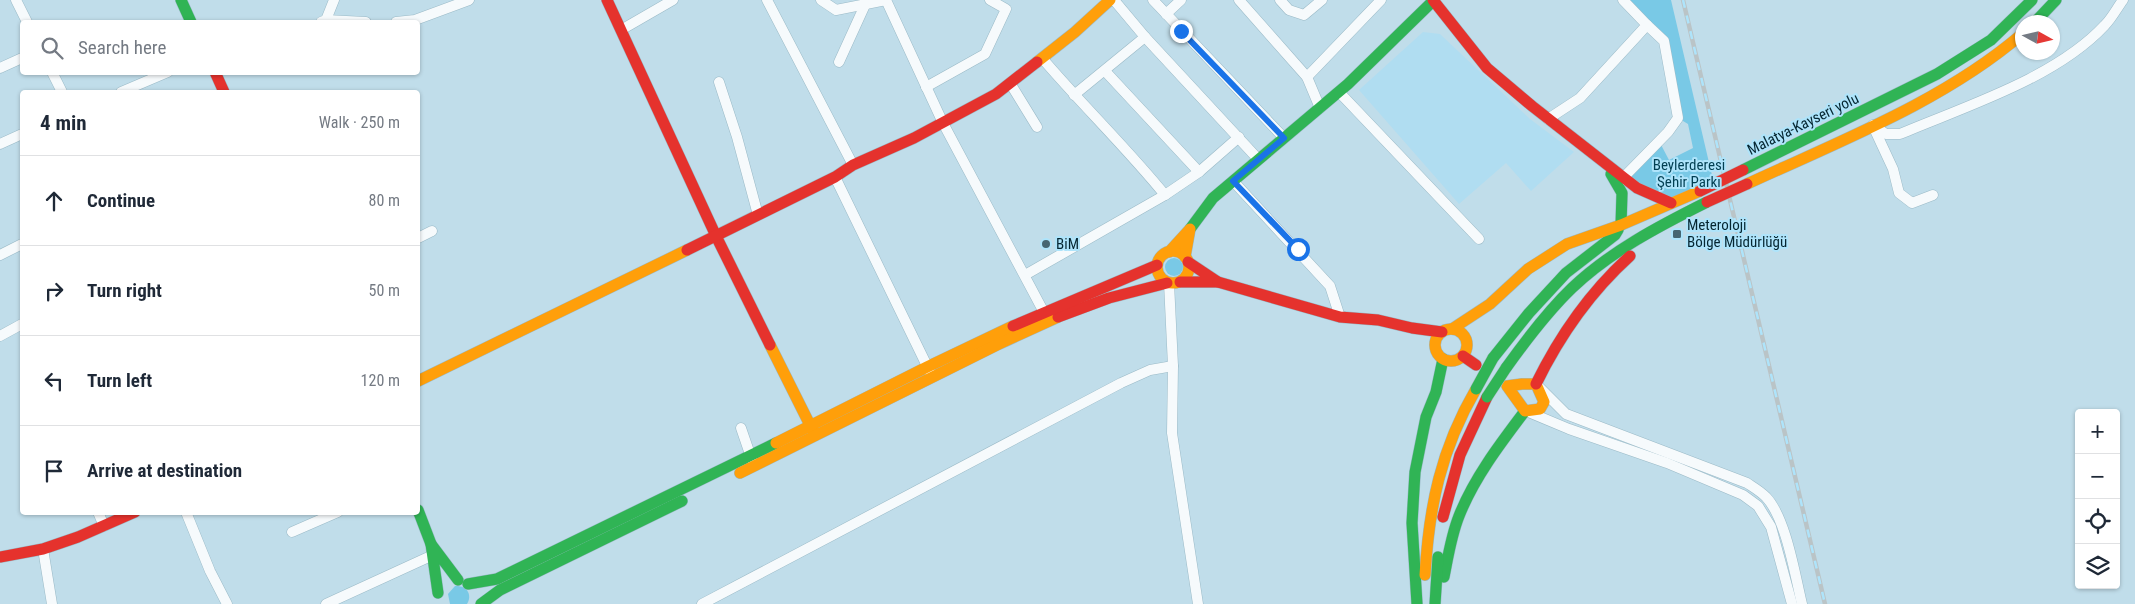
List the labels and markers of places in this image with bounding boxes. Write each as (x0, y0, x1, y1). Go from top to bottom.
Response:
place label: Meteroloji Bölge Müdürlüğü (1687, 216, 1787, 251)
marker: Meteroloji Bölge Müdürlüğü (1671, 228, 1683, 240)
place label: BiM (1056, 235, 1079, 253)
marker: BiM (1040, 238, 1052, 250)

